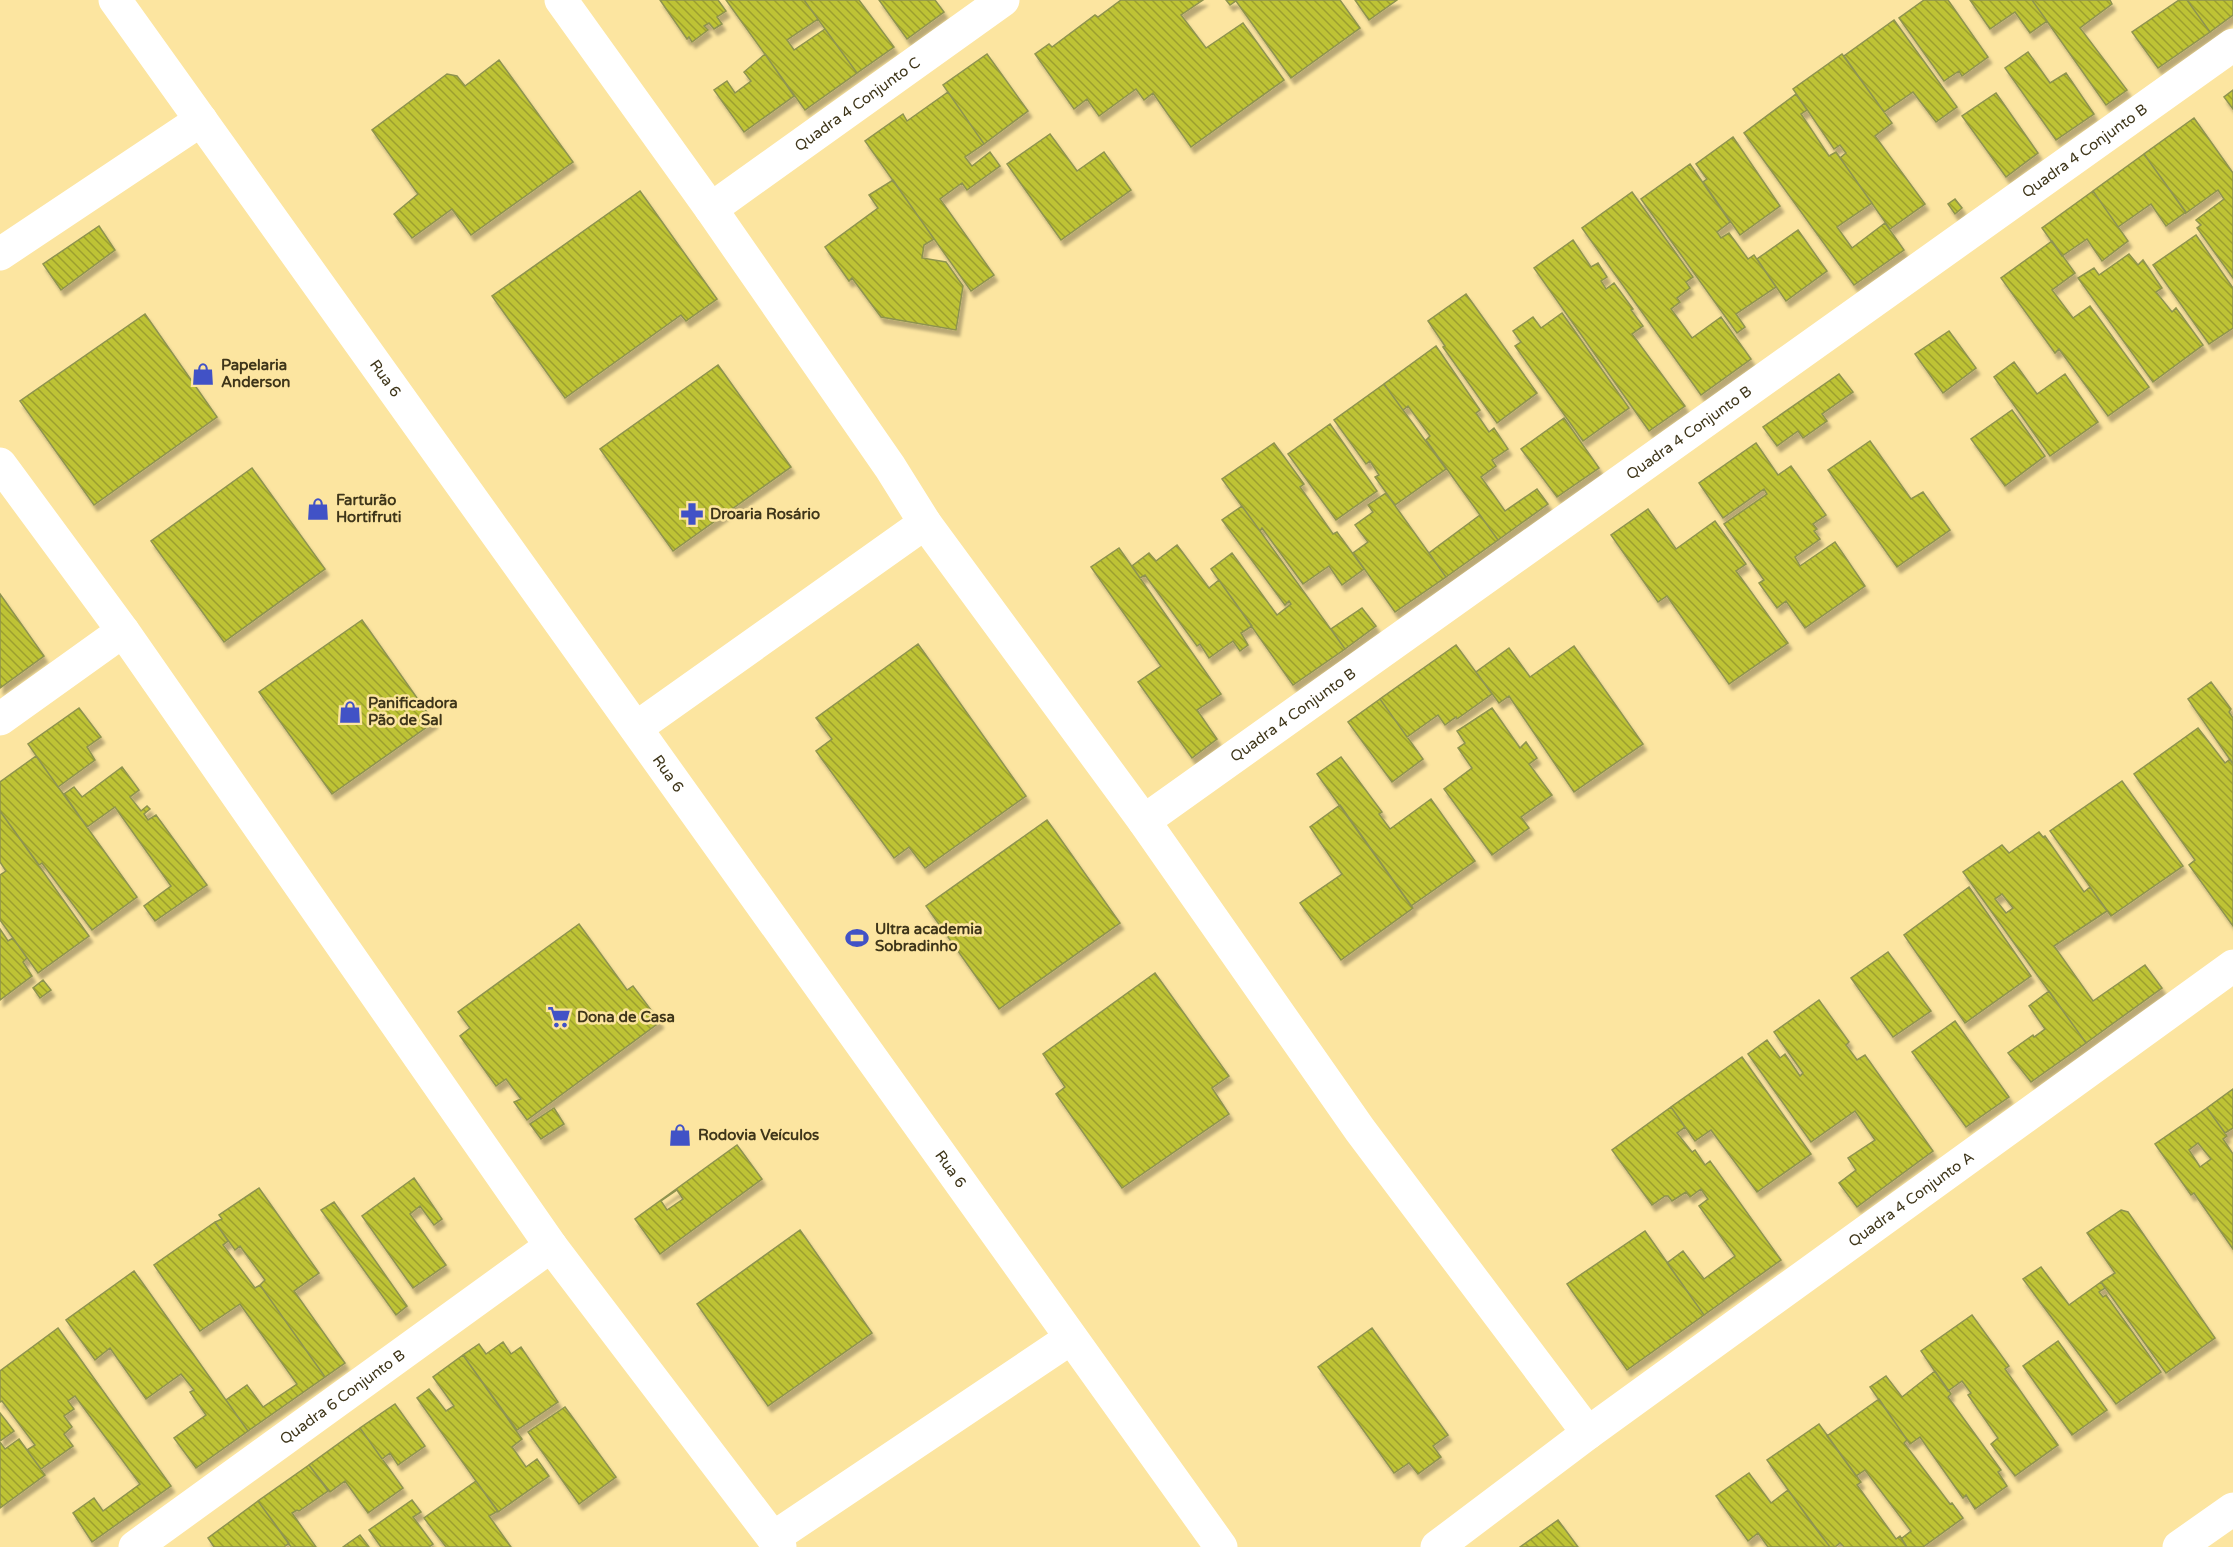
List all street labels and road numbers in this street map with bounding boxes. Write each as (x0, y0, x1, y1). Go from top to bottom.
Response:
street label: Quadra 4 Conjunto C (791, 53, 924, 155)
street label: Quadra 4 Conjunto B (2018, 100, 2151, 202)
street label: Rua 6 (366, 356, 405, 400)
street label: Quadra 4 Conjunto B (1623, 382, 1755, 484)
street label: Quadra 4 Conjunto B (1227, 664, 1359, 766)
street label: Rua 6 (649, 751, 688, 796)
street label: Rua 6 (931, 1147, 970, 1191)
street label: Quadra 4 Conjunto A (1845, 1148, 1977, 1251)
street label: Quadra 6 Conjunto B (276, 1346, 408, 1448)

